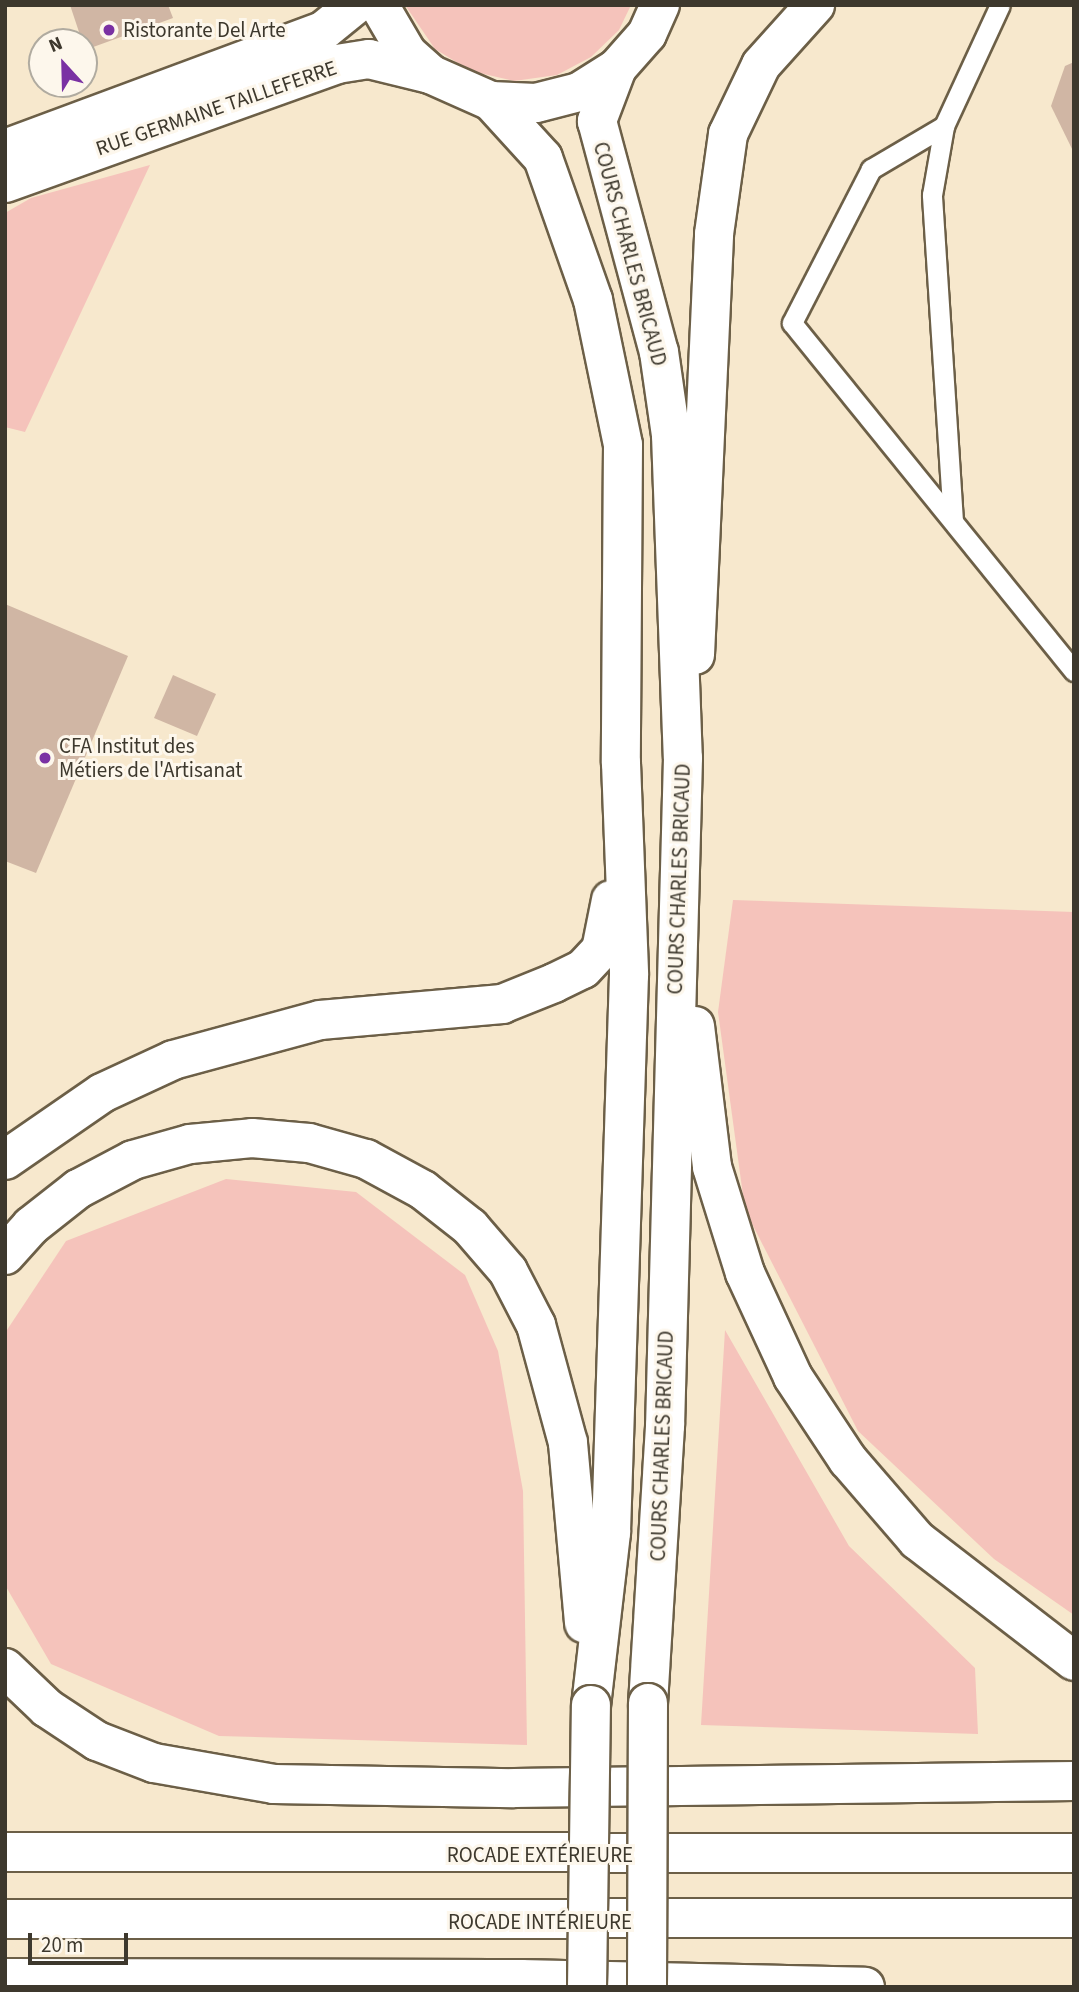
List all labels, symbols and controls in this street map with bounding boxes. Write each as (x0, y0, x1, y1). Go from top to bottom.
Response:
place label: Ristorante Del Arte (123, 17, 286, 43)
marker: Ristorante Del Arte (101, 22, 117, 38)
north arrow (28, 28, 98, 98)
text: N (45, 30, 67, 60)
street label: RUE GERMAINE TAILLEFERRE (92, 55, 340, 161)
street label: COURS CHARLES BRICAUD (588, 139, 672, 369)
place label: CFA Institut des Métiers de l'Artisanat (59, 733, 242, 783)
marker: CFA Institut des Métiers de l'Artisanat (37, 750, 53, 766)
street label: COURS CHARLES BRICAUD (662, 763, 696, 995)
street label: COURS CHARLES BRICAUD (645, 1330, 679, 1562)
street label: ROCADE EXTÉRIEURE (447, 1842, 633, 1868)
street label: ROCADE INTÉRIEURE (448, 1909, 632, 1935)
scale bar (32, 1918, 131, 1962)
text: 20 m (41, 1930, 83, 1960)

